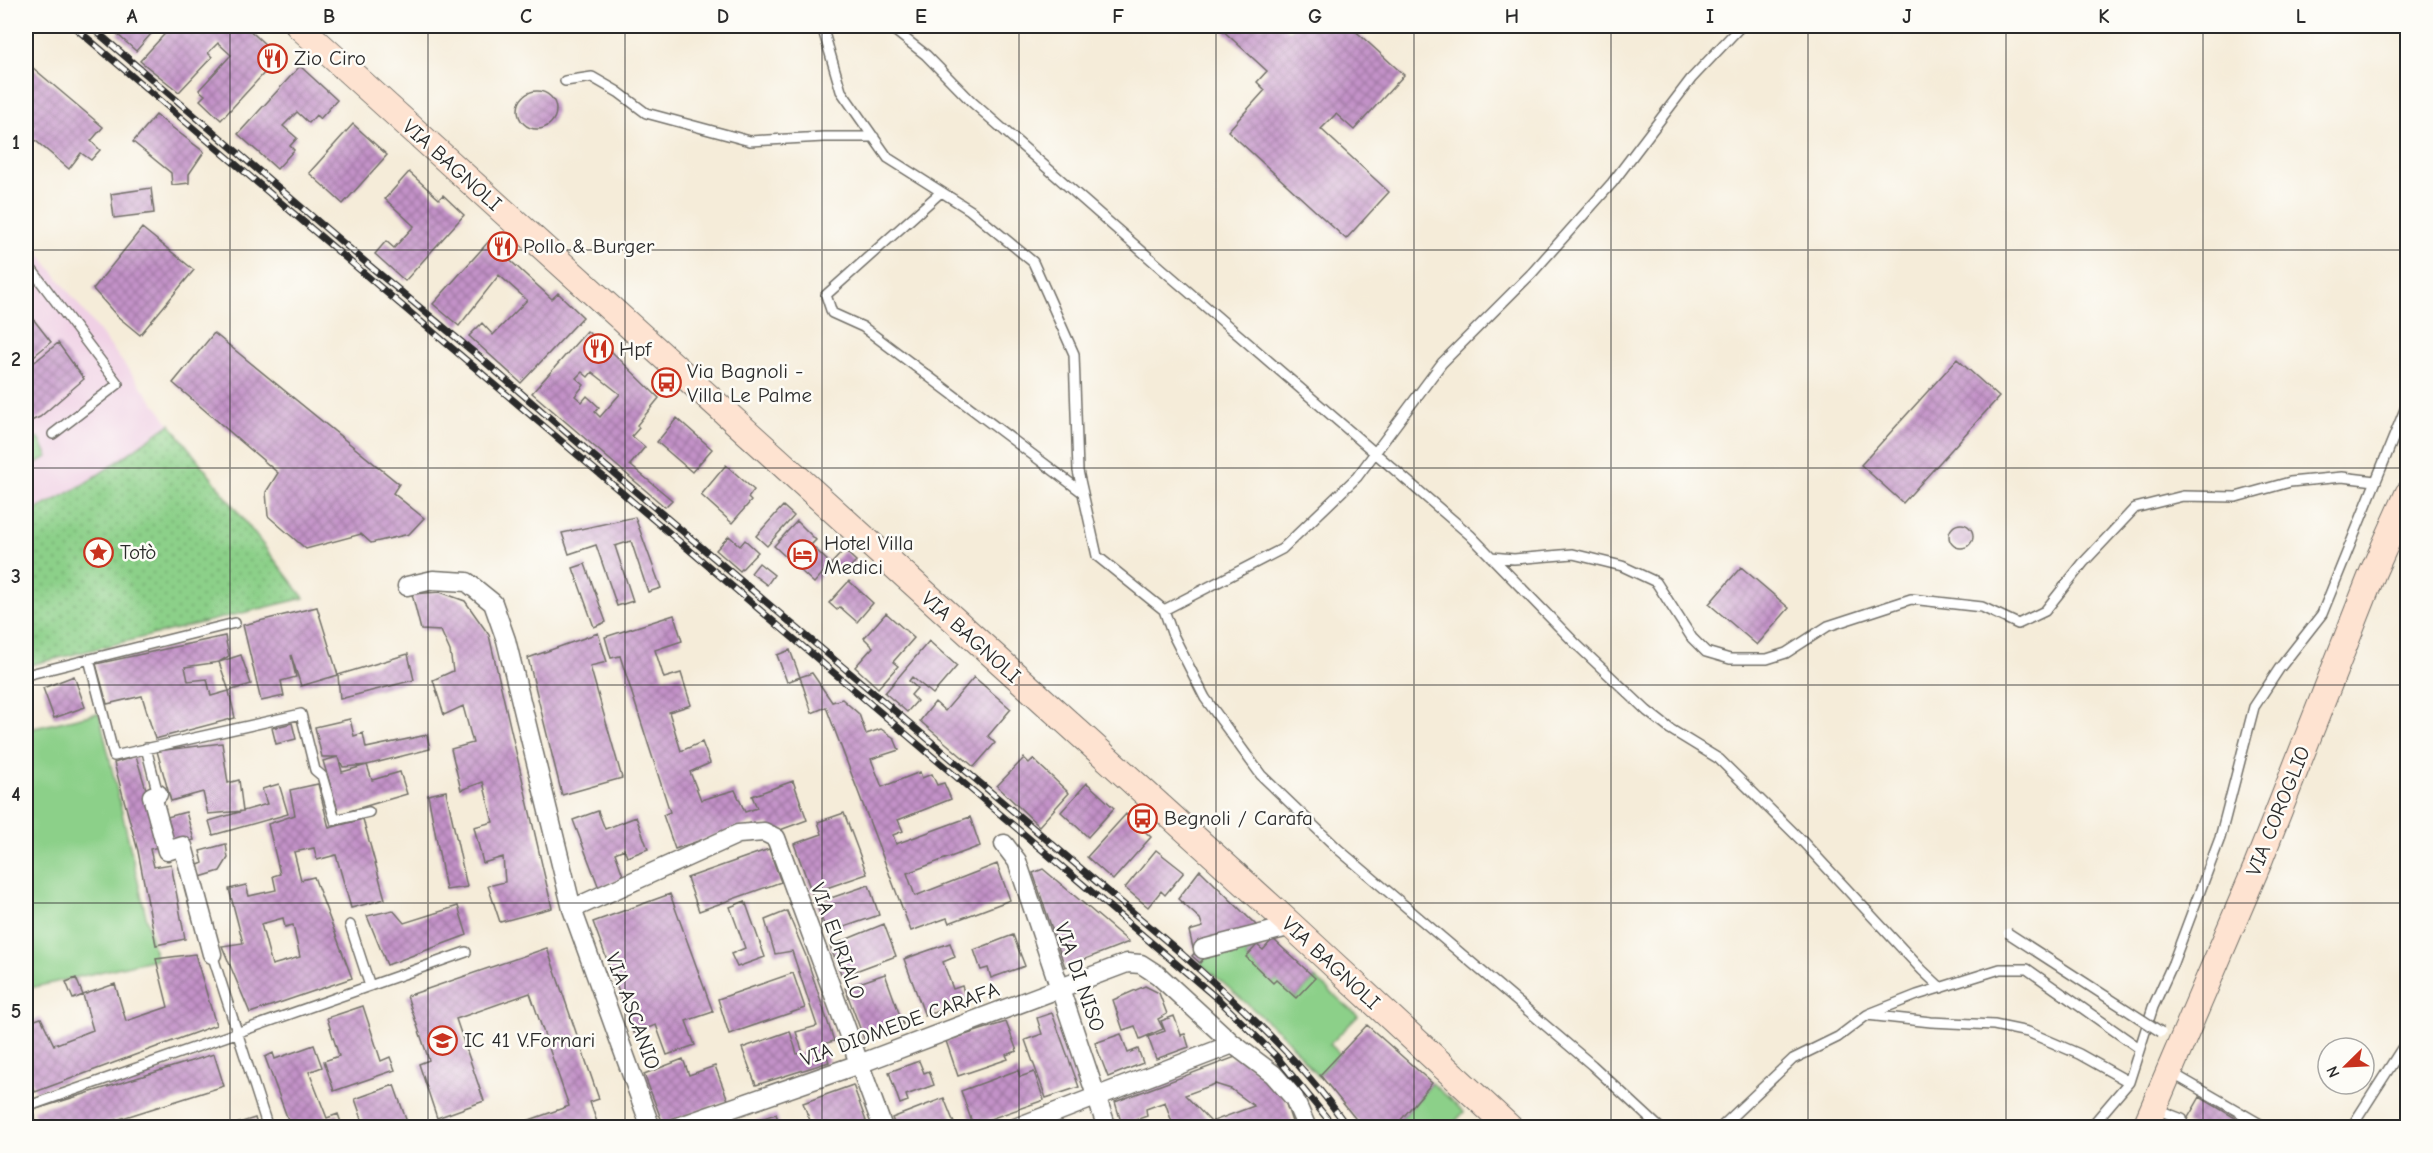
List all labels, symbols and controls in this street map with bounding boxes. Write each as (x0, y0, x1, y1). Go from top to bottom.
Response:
text: A (126, 5, 138, 28)
text: B (323, 5, 335, 28)
text: C (520, 5, 532, 28)
text: D (717, 5, 729, 28)
text: E (915, 5, 927, 28)
text: F (1112, 5, 1124, 28)
text: G (1308, 5, 1322, 28)
text: H (1505, 5, 1519, 28)
text: I (1706, 5, 1714, 28)
text: J (1902, 5, 1912, 28)
text: K (2098, 5, 2110, 28)
text: L (2296, 5, 2306, 28)
restaurant icon: Zio Ciro (257, 42, 289, 74)
place label: Zio Ciro (294, 46, 366, 70)
street label: VIA BAGNOLI (398, 114, 506, 216)
text: 1 (12, 131, 20, 154)
restaurant icon: Pollo & Burger (486, 230, 518, 262)
place label: Pollo & Burger (523, 234, 655, 258)
restaurant icon: Hpf (582, 333, 614, 365)
place label: Hpf (619, 337, 652, 361)
text: 2 (11, 348, 21, 371)
place label: Via Bagnoli - Villa Le Palme (687, 359, 812, 407)
bus stop icon: Via Bagnoli - Villa Le Palme (650, 367, 682, 399)
place label: Hotel Villa Medici (824, 531, 914, 579)
place icon: Totò (83, 536, 115, 568)
hotel icon: Hotel Villa Medici (787, 539, 819, 571)
place label: Totò (120, 540, 156, 564)
text: 3 (11, 565, 21, 588)
street label: VIA BAGNOLI (917, 586, 1025, 688)
street label: VIA COROGLIO (2241, 743, 2315, 879)
text: 4 (11, 783, 21, 806)
bus stop icon: Begnoli / Carafa (1127, 802, 1159, 834)
place label: Begnoli / Carafa (1164, 806, 1313, 830)
street label: VIA EURIALO (806, 879, 870, 1003)
street label: VIA BAGNOLI (1277, 912, 1385, 1014)
street label: VIA DI NISO (1050, 919, 1110, 1035)
street label: VIA ASCANIO (601, 949, 665, 1073)
street label: VIA DIOMEDE CARAFA (798, 977, 1002, 1071)
text: 5 (11, 1000, 21, 1023)
school or university icon: IC 41 V.Fornari (427, 1024, 459, 1056)
place label: IC 41 V.Fornari (464, 1028, 595, 1052)
north arrow (2316, 1036, 2376, 1096)
text: N (2323, 1063, 2344, 1080)

